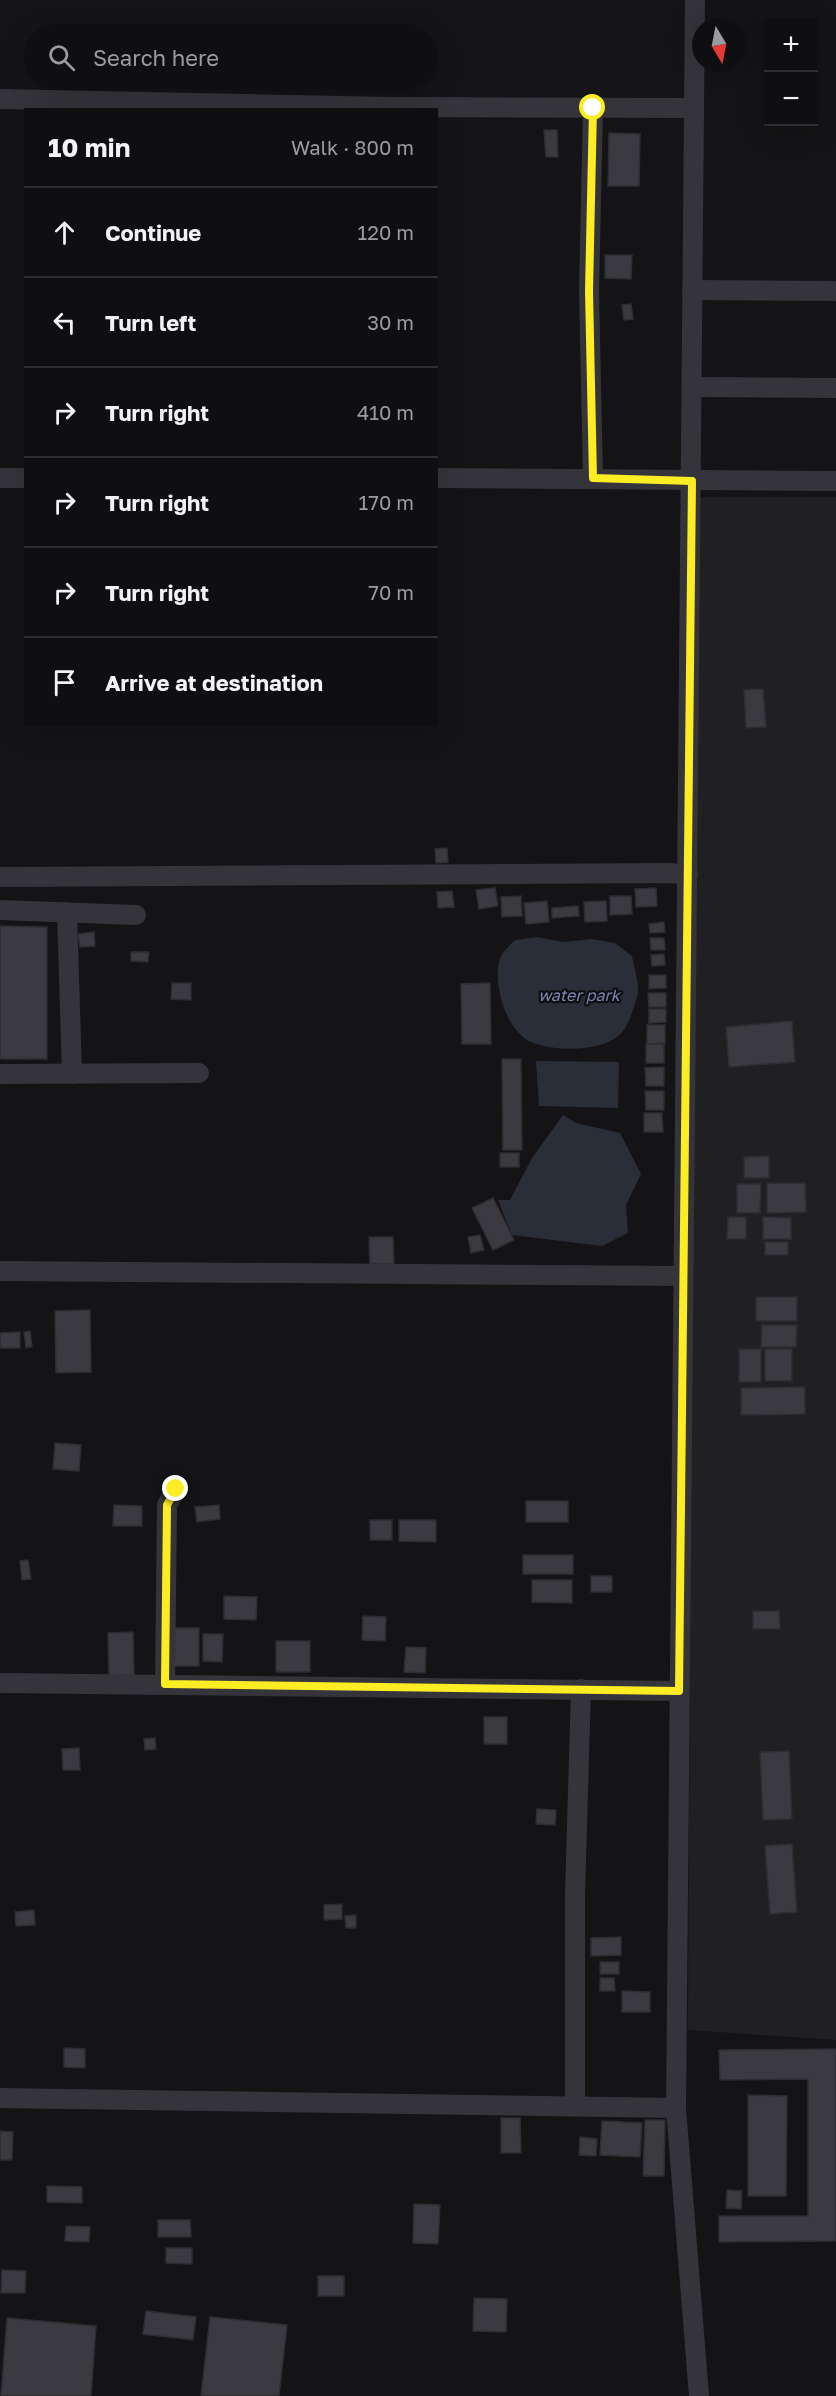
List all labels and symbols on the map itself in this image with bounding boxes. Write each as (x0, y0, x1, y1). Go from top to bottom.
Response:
north arrow (692, 18, 746, 72)
route start (579, 94, 605, 120)
water label: water park (538, 985, 622, 1005)
route end (162, 1475, 188, 1501)

